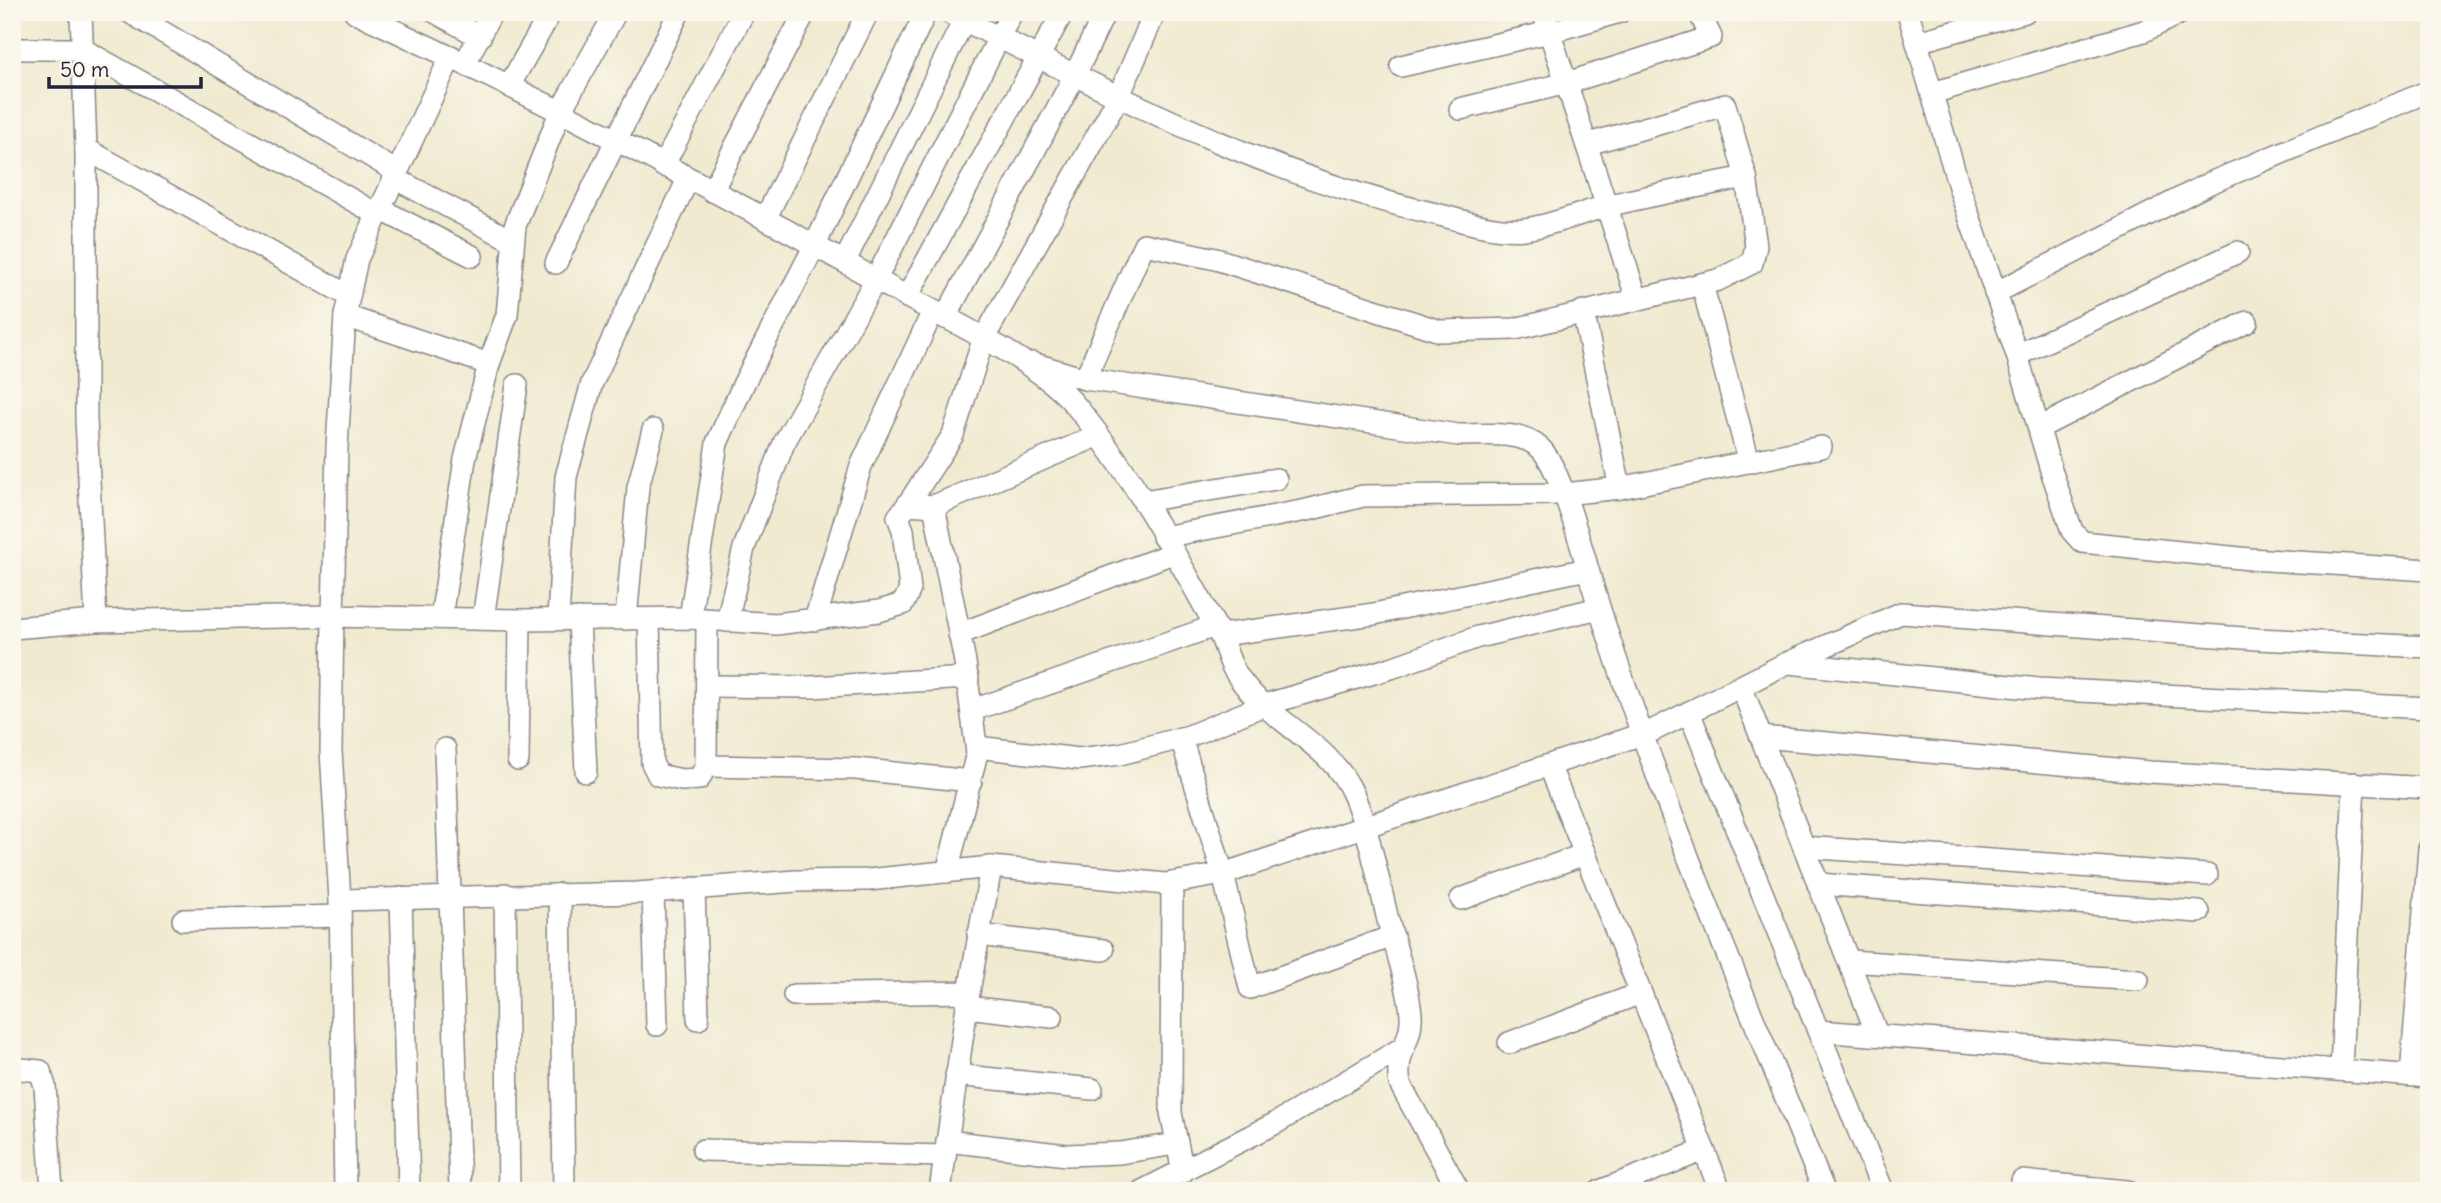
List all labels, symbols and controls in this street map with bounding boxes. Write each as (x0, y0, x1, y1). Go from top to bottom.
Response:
scale bar (49, 46, 201, 90)
text: 50 m (60, 56, 109, 83)

